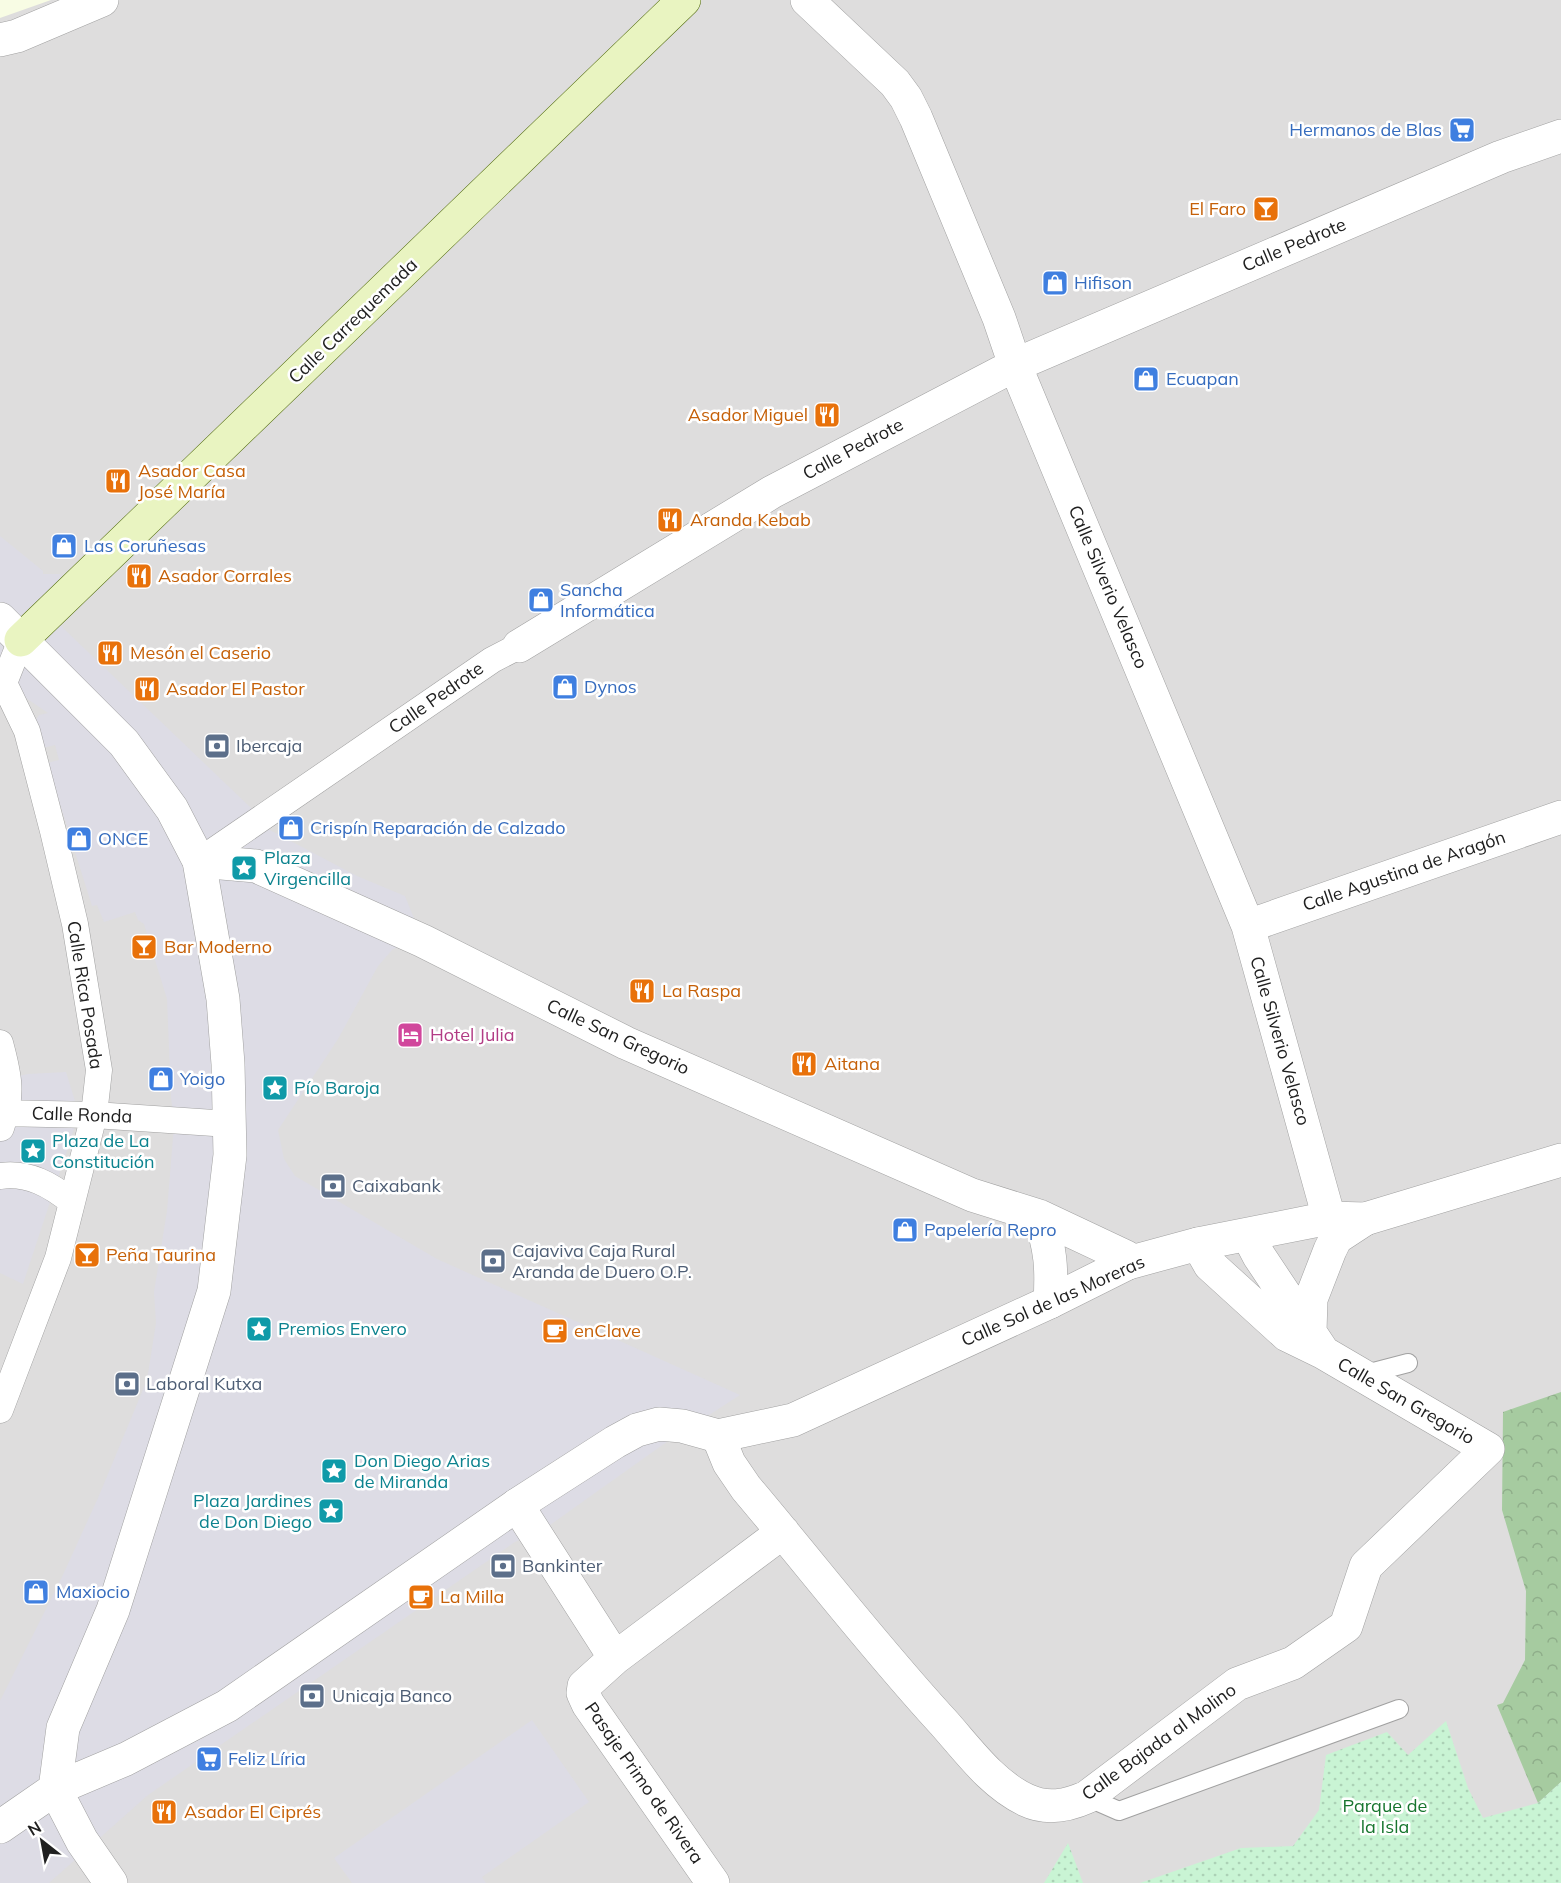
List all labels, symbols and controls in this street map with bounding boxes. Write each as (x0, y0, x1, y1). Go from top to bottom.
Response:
supermarket icon: Hermanos de Blas (1447, 115, 1477, 145)
place label: Hermanos de Blas (1289, 118, 1442, 141)
bar icon: El Faro (1251, 194, 1281, 224)
place label: El Faro (1189, 197, 1246, 220)
street label: Calle Pedrote (1239, 212, 1349, 277)
street label: Calle Carrequemada (283, 253, 422, 388)
shop icon: Hifison (1040, 268, 1070, 298)
place label: Hifison (1074, 271, 1132, 294)
shop icon: Ecuapan (1131, 364, 1161, 394)
place label: Ecuapan (1166, 367, 1239, 390)
restaurant icon: Asador Miguel (812, 400, 842, 430)
place label: Asador Miguel (688, 403, 808, 426)
street label: Calle Pedrote (799, 412, 907, 485)
place label: Asador Casa José María (138, 459, 246, 503)
restaurant icon: Asador Casa José María (103, 466, 133, 496)
street label: Calle Silverio Velasco (1064, 502, 1153, 672)
restaurant icon: Aranda Kebab (655, 505, 685, 535)
place label: Aranda Kebab (690, 508, 811, 531)
shop icon: Las Coruñesas (49, 531, 79, 561)
place label: Las Coruñesas (84, 534, 206, 557)
restaurant icon: Asador Corrales (124, 561, 154, 591)
place label: Asador Corrales (158, 564, 292, 587)
place label: Sancha Informática (560, 578, 655, 622)
shop icon: Sancha Informática (526, 585, 556, 615)
restaurant icon: Mesón el Caserio (95, 638, 125, 668)
place label: Mesón el Caserio (130, 641, 271, 664)
street label: Calle Pedrote (384, 657, 488, 739)
shop icon: Dynos (550, 672, 580, 702)
restaurant icon: Asador El Pastor (132, 674, 162, 704)
place label: Dynos (584, 675, 637, 698)
place label: Asador El Pastor (166, 677, 305, 700)
bank icon: Ibercaja (202, 731, 232, 761)
place label: Ibercaja (236, 734, 302, 757)
shop icon: Crispín Reparación de Calzado (276, 813, 306, 843)
place label: Crispín Reparación de Calzado (310, 816, 566, 839)
shop icon: ONCE (64, 824, 94, 854)
street label: Calle Agustina de Aragón (1299, 825, 1508, 916)
place label: ONCE (98, 827, 148, 850)
place label: Plaza Virgencilla (264, 846, 351, 890)
place icon: Plaza Virgencilla (229, 853, 259, 883)
street label: Calle Rica Posada (62, 919, 109, 1071)
bar icon: Bar Moderno (129, 932, 159, 962)
place label: Bar Moderno (164, 935, 272, 958)
street label: Calle Silverio Velasco (1245, 954, 1316, 1128)
restaurant icon: La Raspa (627, 976, 657, 1006)
place label: La Raspa (662, 979, 741, 1002)
street label: Calle San Gregorio (543, 993, 693, 1080)
hotel icon: Hotel Julia (395, 1020, 425, 1050)
place label: Hotel Julia (430, 1023, 515, 1046)
restaurant icon: Aitana (789, 1049, 819, 1079)
place label: Aitana (824, 1052, 880, 1075)
shop icon: Yoigo (146, 1064, 176, 1094)
place label: Yoigo (179, 1067, 225, 1090)
place icon: Pío Baroja (260, 1073, 290, 1103)
place label: Pío Baroja (294, 1076, 380, 1099)
street label: Calle Ronda (31, 1101, 133, 1128)
place label: Plaza de La Constitución (52, 1129, 155, 1173)
place icon: Plaza de La Constitución (18, 1136, 48, 1166)
bank icon: Caixabank (318, 1171, 348, 1201)
place label: Caixabank (352, 1174, 442, 1197)
shop icon: Papelería Repro (890, 1215, 920, 1245)
place label: Papelería Repro (924, 1218, 1057, 1241)
place label: Cajaviva Caja Rural Aranda de Duero O.P. (512, 1239, 692, 1283)
bar icon: Peña Taurina (72, 1240, 102, 1270)
place label: Peña Taurina (106, 1243, 216, 1266)
bank icon: Cajaviva Caja Rural Aranda de Duero O.P. (478, 1246, 508, 1276)
street label: Calle Sol de las Moreras (957, 1250, 1148, 1351)
place icon: Premios Envero (244, 1314, 274, 1344)
cafe icon: enClave (540, 1316, 570, 1346)
place label: Premios Envero (278, 1317, 407, 1340)
place label: enClave (574, 1319, 641, 1342)
street label: Calle San Gregorio (1333, 1352, 1479, 1449)
bank icon: Laboral Kutxa (112, 1369, 142, 1399)
place label: Laboral Kutxa (146, 1372, 262, 1395)
place label: Don Diego Arias de Miranda (354, 1449, 490, 1493)
place icon: Don Diego Arias de Miranda (319, 1456, 349, 1486)
place label: Plaza Jardines de Don Diego (193, 1489, 312, 1533)
place icon: Plaza Jardines de Don Diego (316, 1496, 346, 1526)
bank icon: Bankinter (488, 1551, 518, 1581)
place label: Bankinter (522, 1554, 603, 1577)
shop icon: Maxiocio (21, 1577, 51, 1607)
place label: Maxiocio (56, 1580, 130, 1603)
cafe icon: La Milla (406, 1582, 436, 1612)
place label: La Milla (440, 1585, 504, 1608)
street label: Calle Bajada al Molino (1077, 1678, 1240, 1805)
bank icon: Unicaja Banco (297, 1681, 327, 1711)
place label: Unicaja Banco (332, 1684, 452, 1707)
street label: Pasaje Primo de Rivera (580, 1697, 709, 1868)
supermarket icon: Feliz Líria (194, 1744, 224, 1774)
place label: Feliz Líria (228, 1747, 306, 1770)
park label: Parque de la Isla (1343, 1794, 1427, 1838)
restaurant icon: Asador El Ciprés (149, 1797, 179, 1827)
place label: Asador El Ciprés (184, 1800, 321, 1823)
north arrow (12, 1811, 72, 1871)
text: N (24, 1816, 45, 1840)

